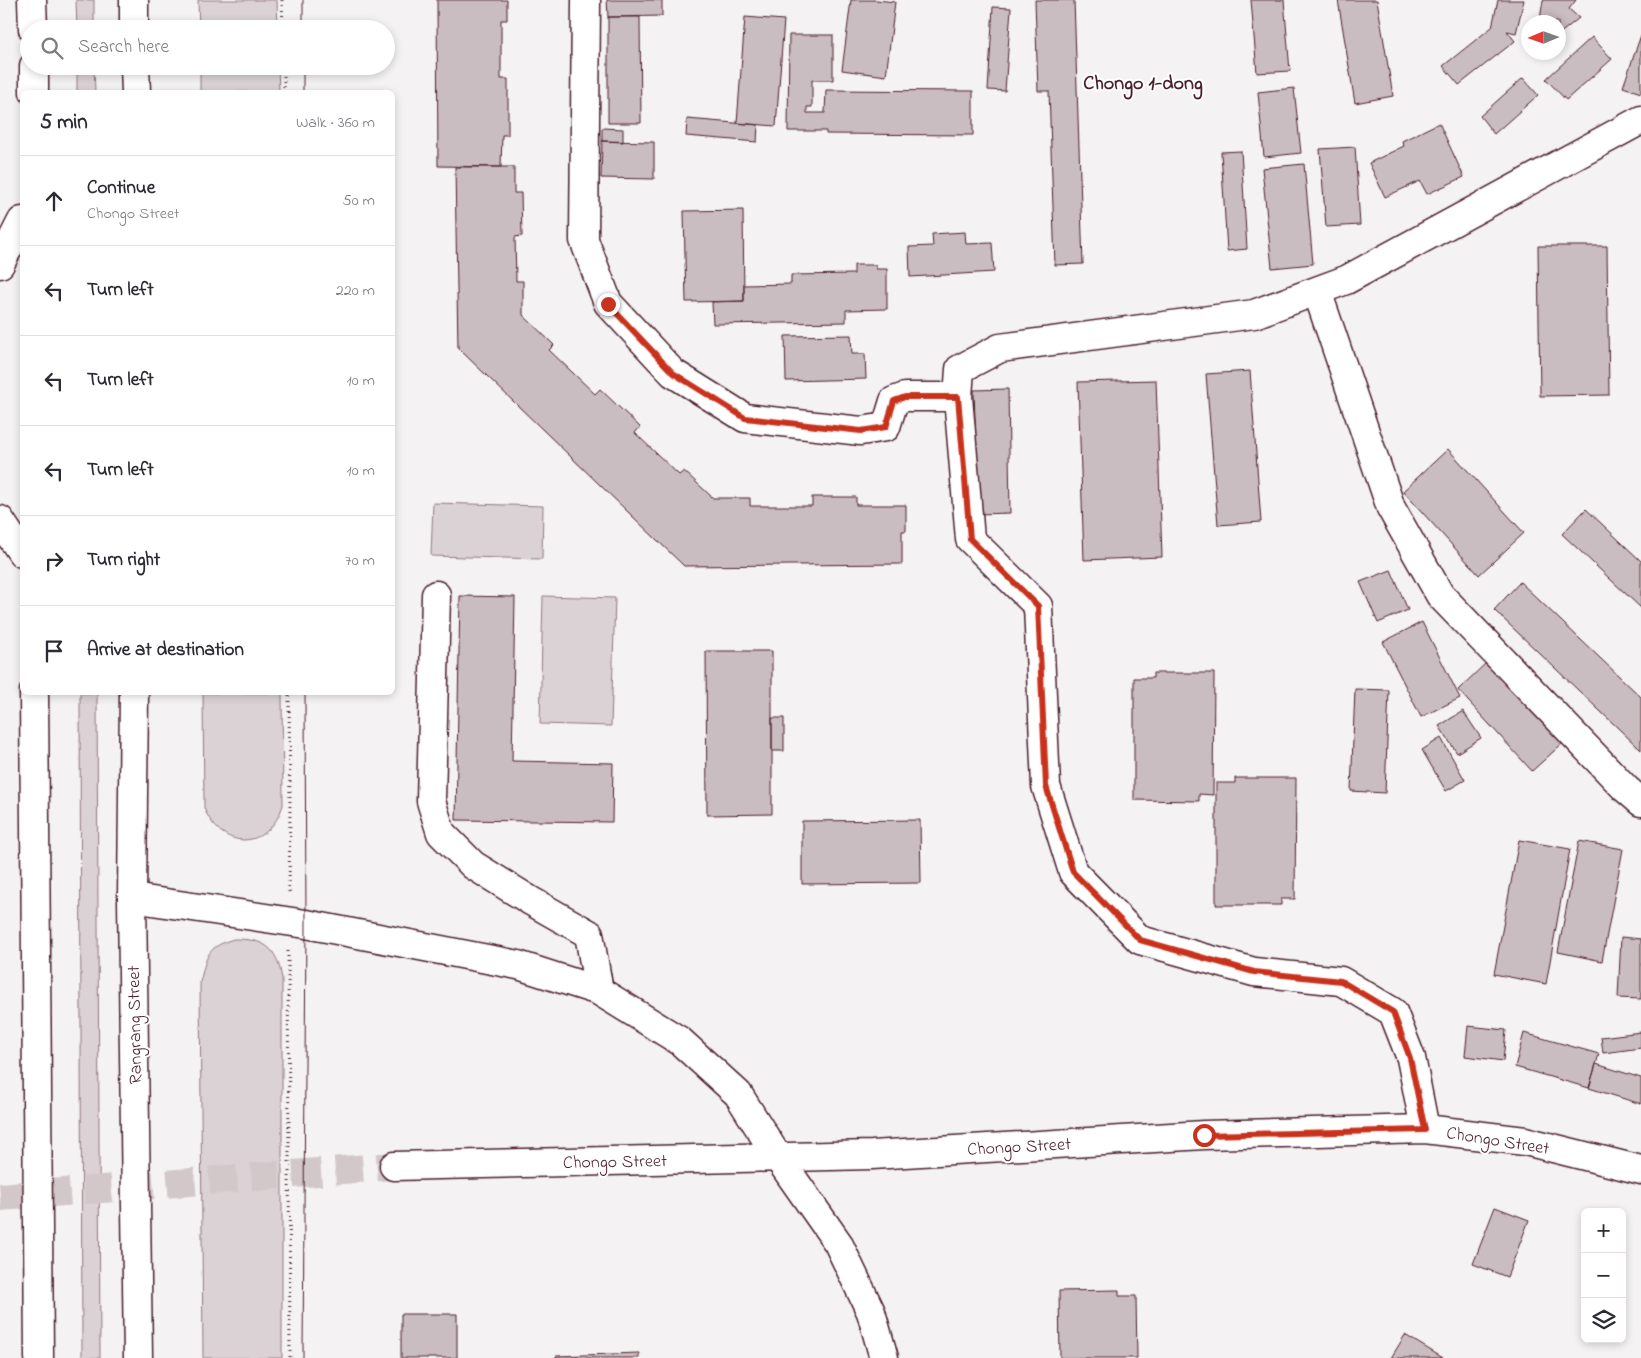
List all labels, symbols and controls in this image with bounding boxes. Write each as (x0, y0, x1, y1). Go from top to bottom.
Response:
north arrow (1521, 15, 1566, 60)
search box (20, 20, 395, 75)
icon: search (38, 34, 66, 62)
text: Search here (78, 34, 169, 61)
district label: Chongo 1-dong (1083, 70, 1203, 100)
text: 5 min (40, 108, 88, 138)
text: Walk · 360 m (296, 111, 375, 135)
text: Continue (87, 175, 155, 202)
icon: ahead (40, 187, 68, 215)
text: 50 m (343, 189, 375, 213)
text: Chongo Street (87, 202, 179, 226)
icon: left (40, 277, 68, 305)
text: Turn left (87, 277, 154, 304)
text: 220 m (336, 279, 375, 303)
route end (597, 293, 620, 316)
icon: left (40, 367, 68, 395)
text: Turn left (87, 367, 154, 394)
text: 10 m (347, 369, 375, 393)
icon: left (40, 457, 68, 485)
text: Turn left (87, 457, 154, 484)
text: 10 m (347, 459, 375, 483)
icon: right (40, 547, 68, 575)
text: Turn right (87, 547, 160, 574)
text: 70 m (345, 549, 375, 573)
icon: arrive (40, 637, 68, 665)
text: Arrive at destination (87, 637, 244, 664)
street label: Rangrang Street (122, 965, 151, 1085)
street label: Chongo Street (1444, 1121, 1551, 1164)
route start (1193, 1124, 1216, 1147)
street label: Chongo Street (966, 1132, 1072, 1165)
street label: Chongo Street (563, 1149, 667, 1178)
map controls (1581, 1208, 1626, 1343)
button: + (1581, 1208, 1626, 1253)
button: − (1581, 1253, 1626, 1298)
button: layers (1581, 1298, 1626, 1343)

